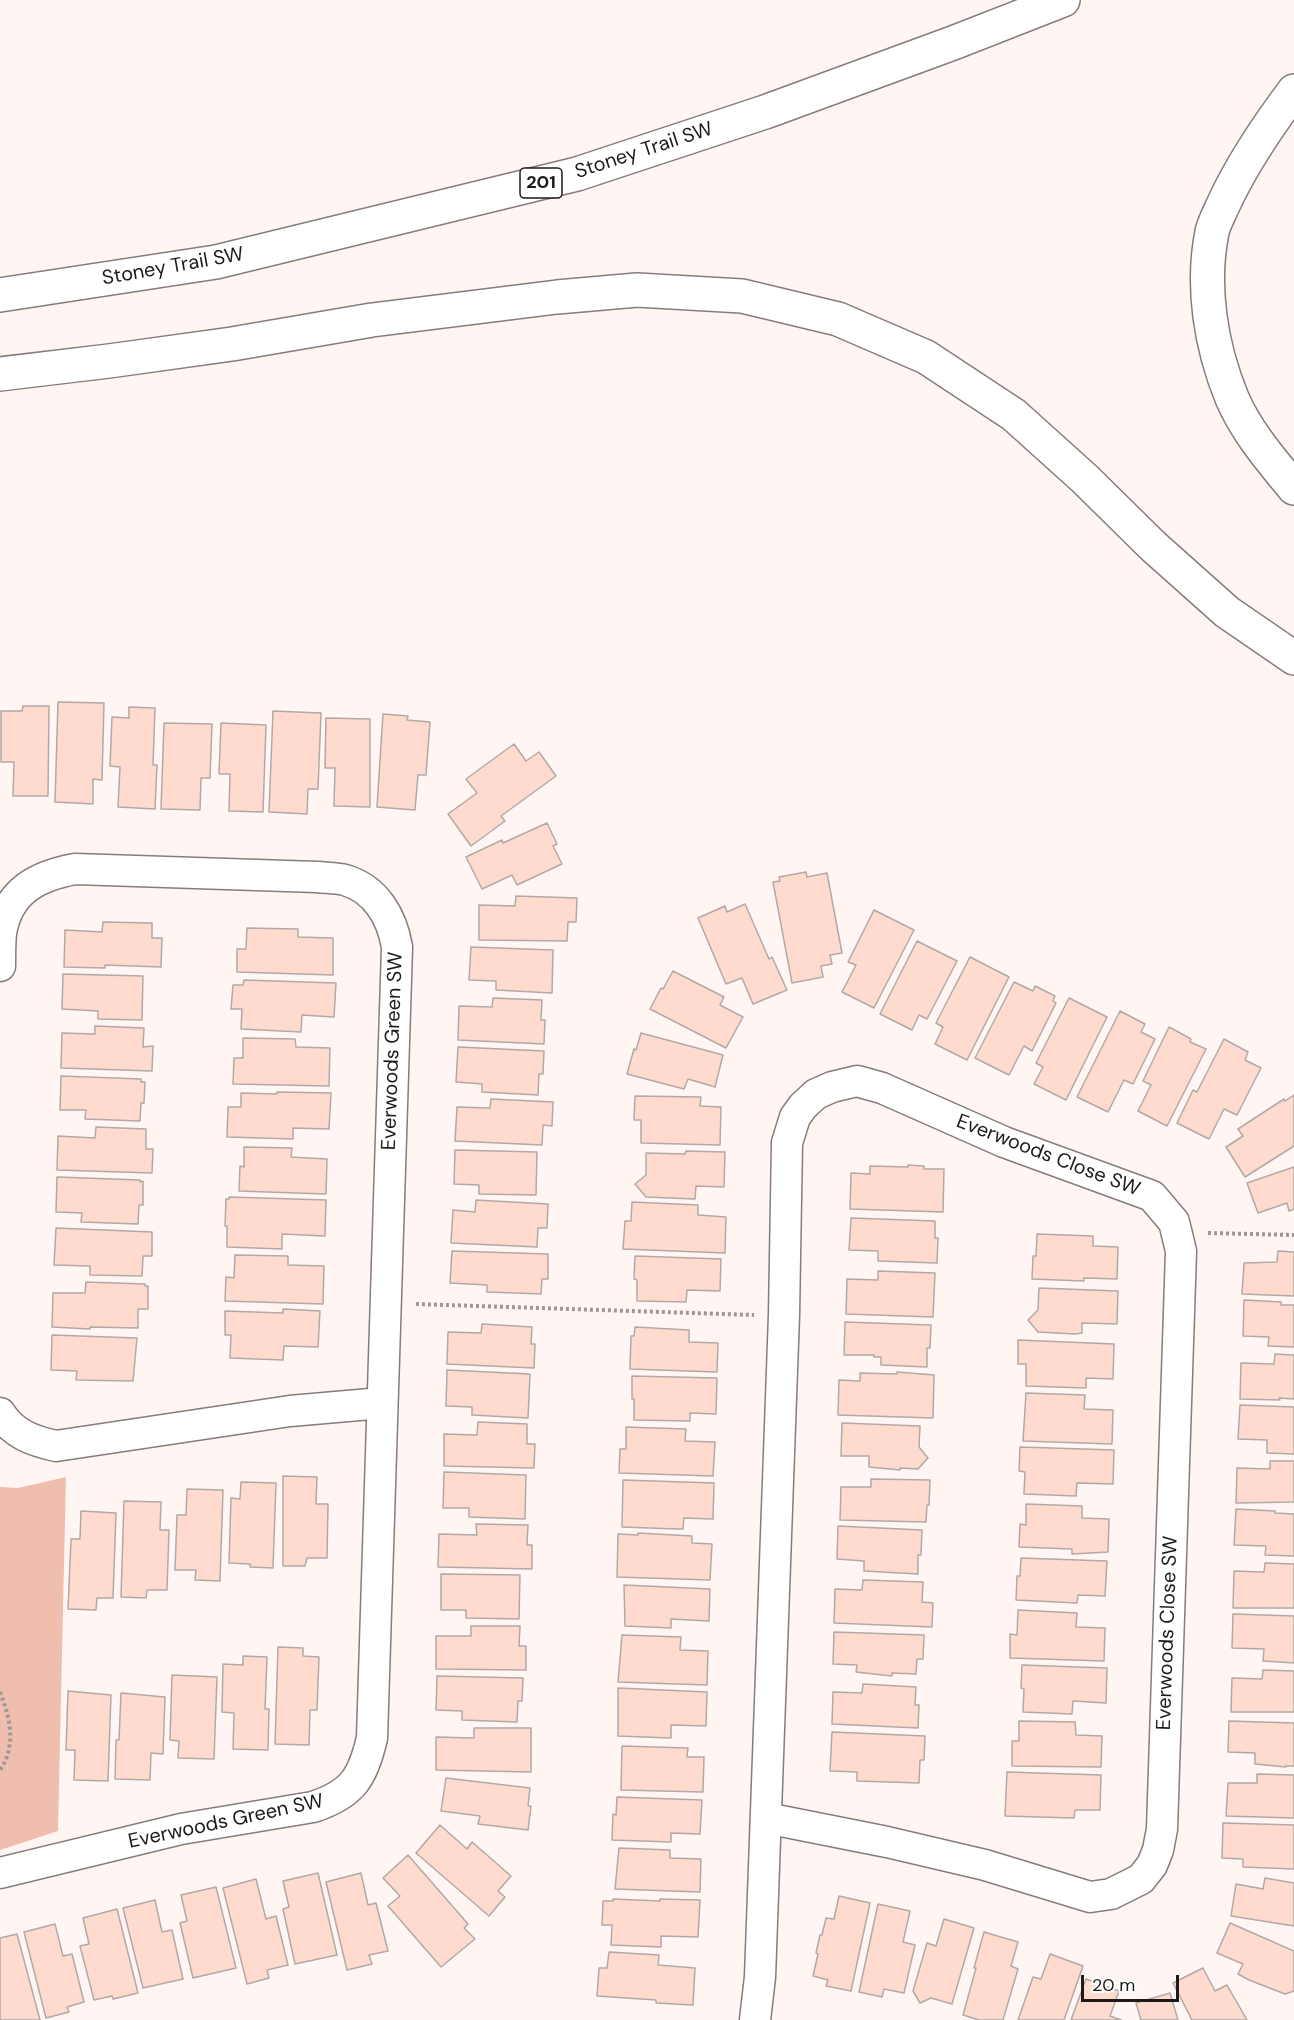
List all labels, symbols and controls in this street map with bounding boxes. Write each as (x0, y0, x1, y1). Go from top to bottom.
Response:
street label: Stoney Trail SW (572, 117, 716, 185)
road number: 201 (520, 168, 562, 198)
street label: Stoney Trail SW (100, 243, 246, 291)
street label: Everwoods Green SW (378, 951, 408, 1151)
street label: Everwoods Close SW (953, 1110, 1143, 1202)
street label: Everwoods Close SW (1153, 1535, 1183, 1731)
street label: Everwoods Green SW (126, 1790, 326, 1854)
scale bar (1084, 1963, 1182, 2001)
text: 20 m (1092, 1973, 1135, 1997)

